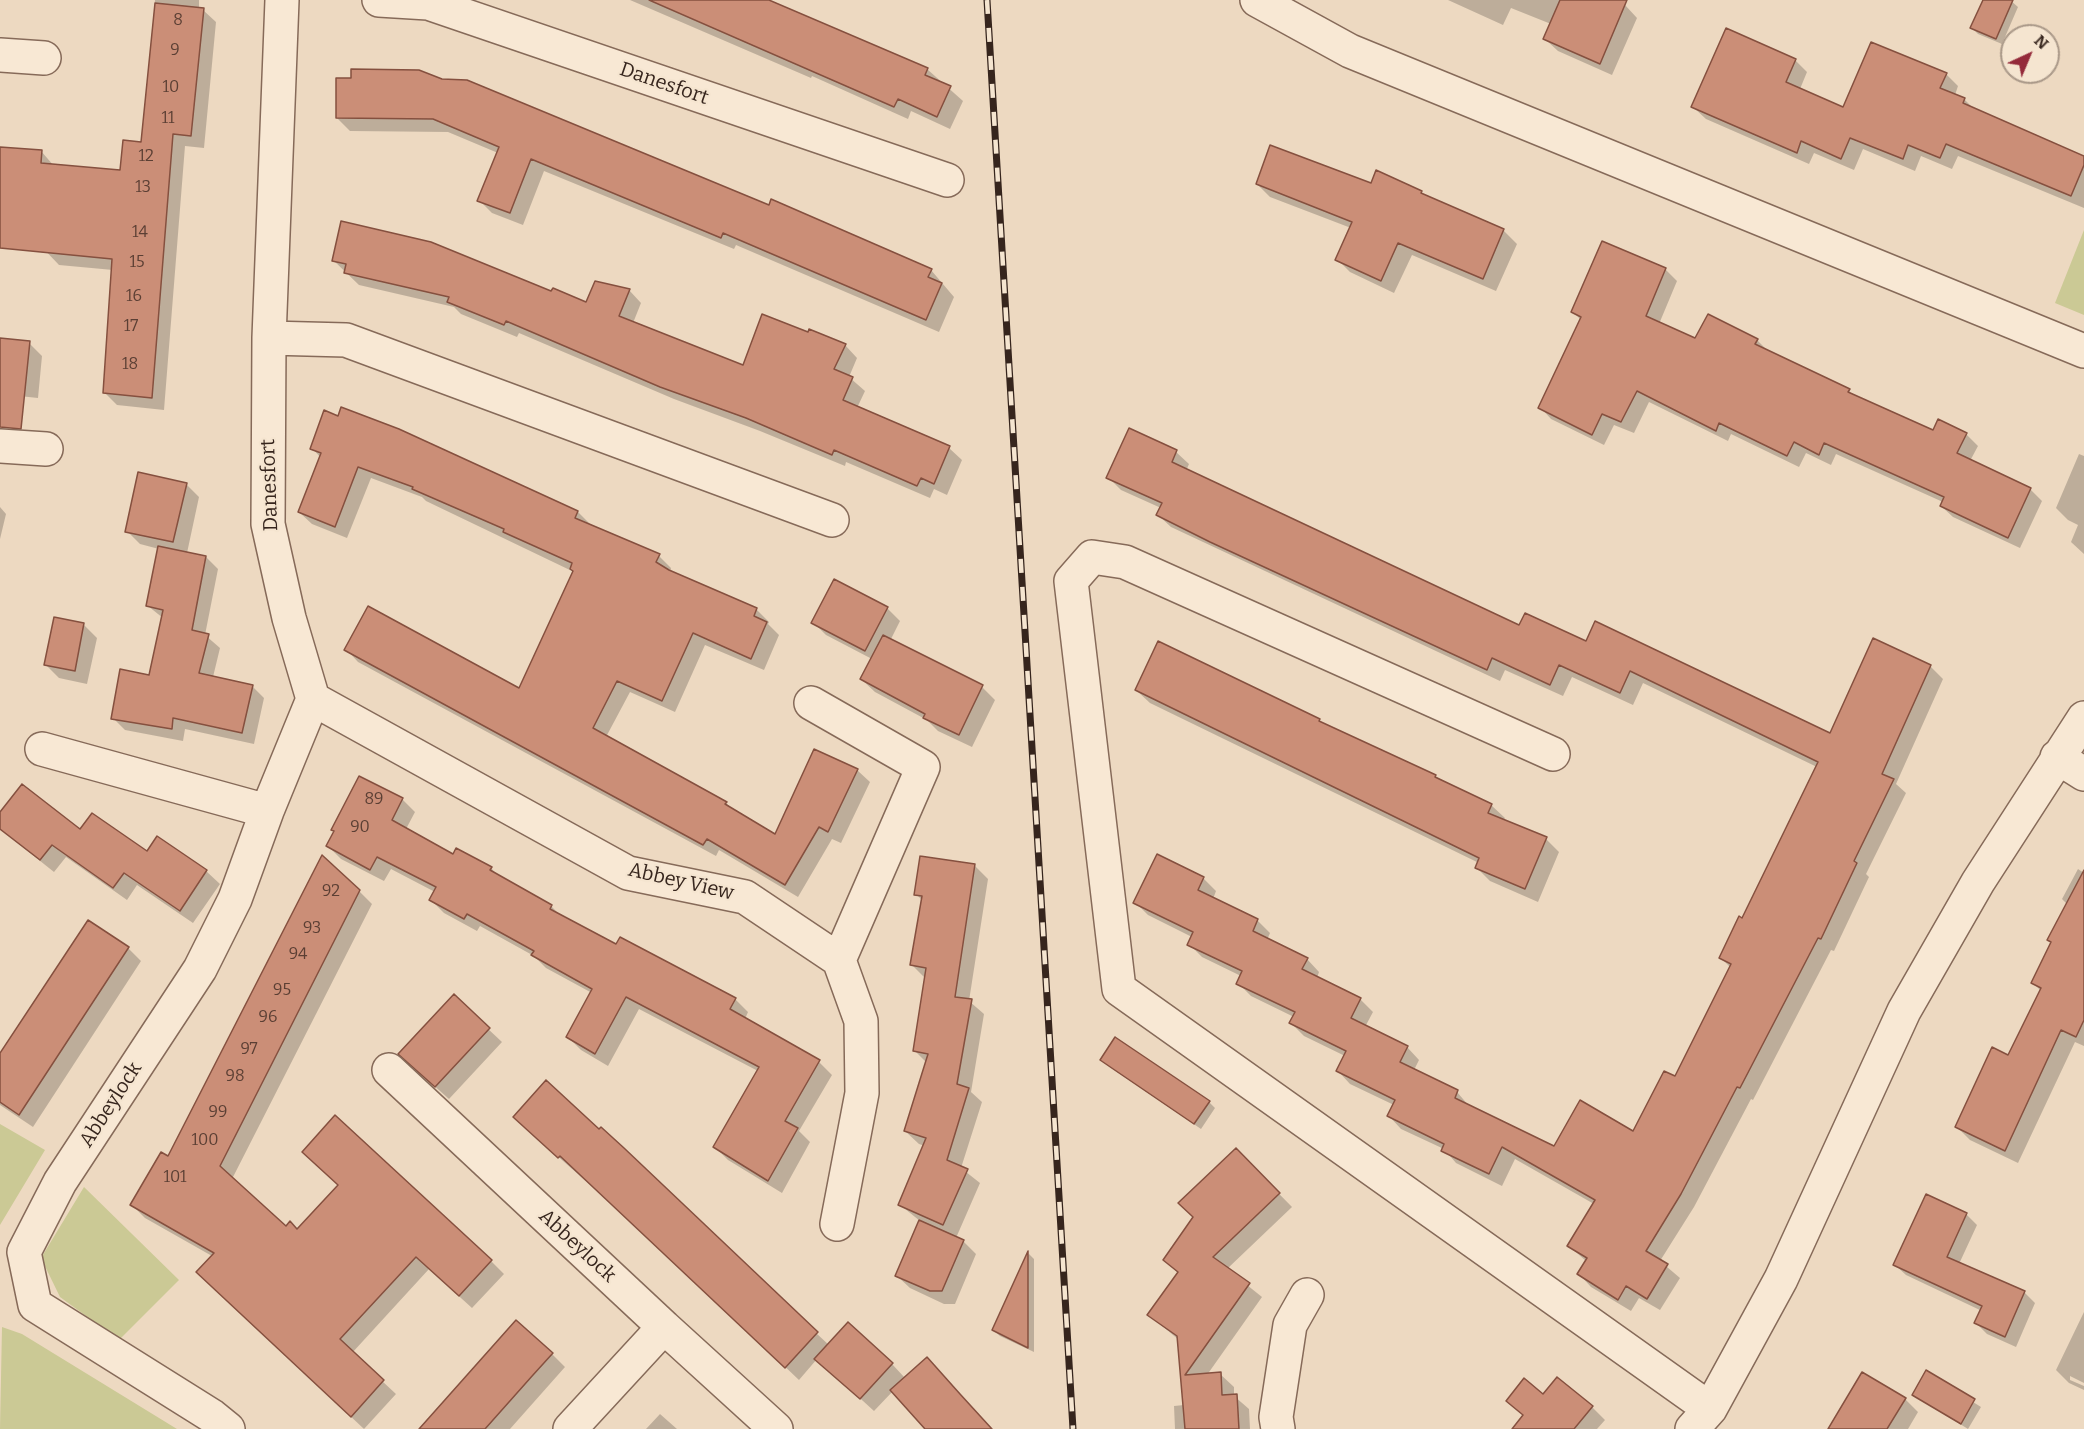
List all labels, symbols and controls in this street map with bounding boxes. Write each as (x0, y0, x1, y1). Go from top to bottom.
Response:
house number: 8 (173, 11, 183, 31)
north arrow (2000, 24, 2060, 84)
text: N (2030, 31, 2053, 53)
house number: 9 (170, 41, 180, 61)
street label: Danesfort (616, 58, 712, 110)
house number: 10 (163, 78, 179, 98)
house number: 11 (162, 109, 174, 129)
house number: 12 (138, 147, 154, 167)
house number: 13 (135, 178, 151, 198)
house number: 14 (132, 223, 148, 243)
house number: 15 (129, 253, 145, 273)
house number: 16 (126, 287, 142, 307)
house number: 17 (124, 317, 138, 337)
house number: 18 (122, 355, 138, 375)
street label: Danesfort (256, 438, 284, 532)
house number: 89 (365, 790, 383, 810)
house number: 90 (350, 818, 370, 838)
street label: Abbey View (626, 858, 736, 906)
house number: 92 (322, 882, 340, 902)
house number: 93 (303, 919, 321, 939)
house number: 94 (289, 945, 307, 965)
house number: 95 (273, 981, 291, 1001)
house number: 96 (259, 1008, 277, 1028)
house number: 97 (240, 1040, 258, 1060)
street label: Abbeylock (75, 1058, 147, 1152)
house number: 98 (226, 1067, 244, 1087)
house number: 99 (209, 1103, 227, 1123)
house number: 100 (191, 1131, 219, 1151)
house number: 101 (163, 1168, 187, 1188)
street label: Abbeylock (534, 1204, 620, 1288)

